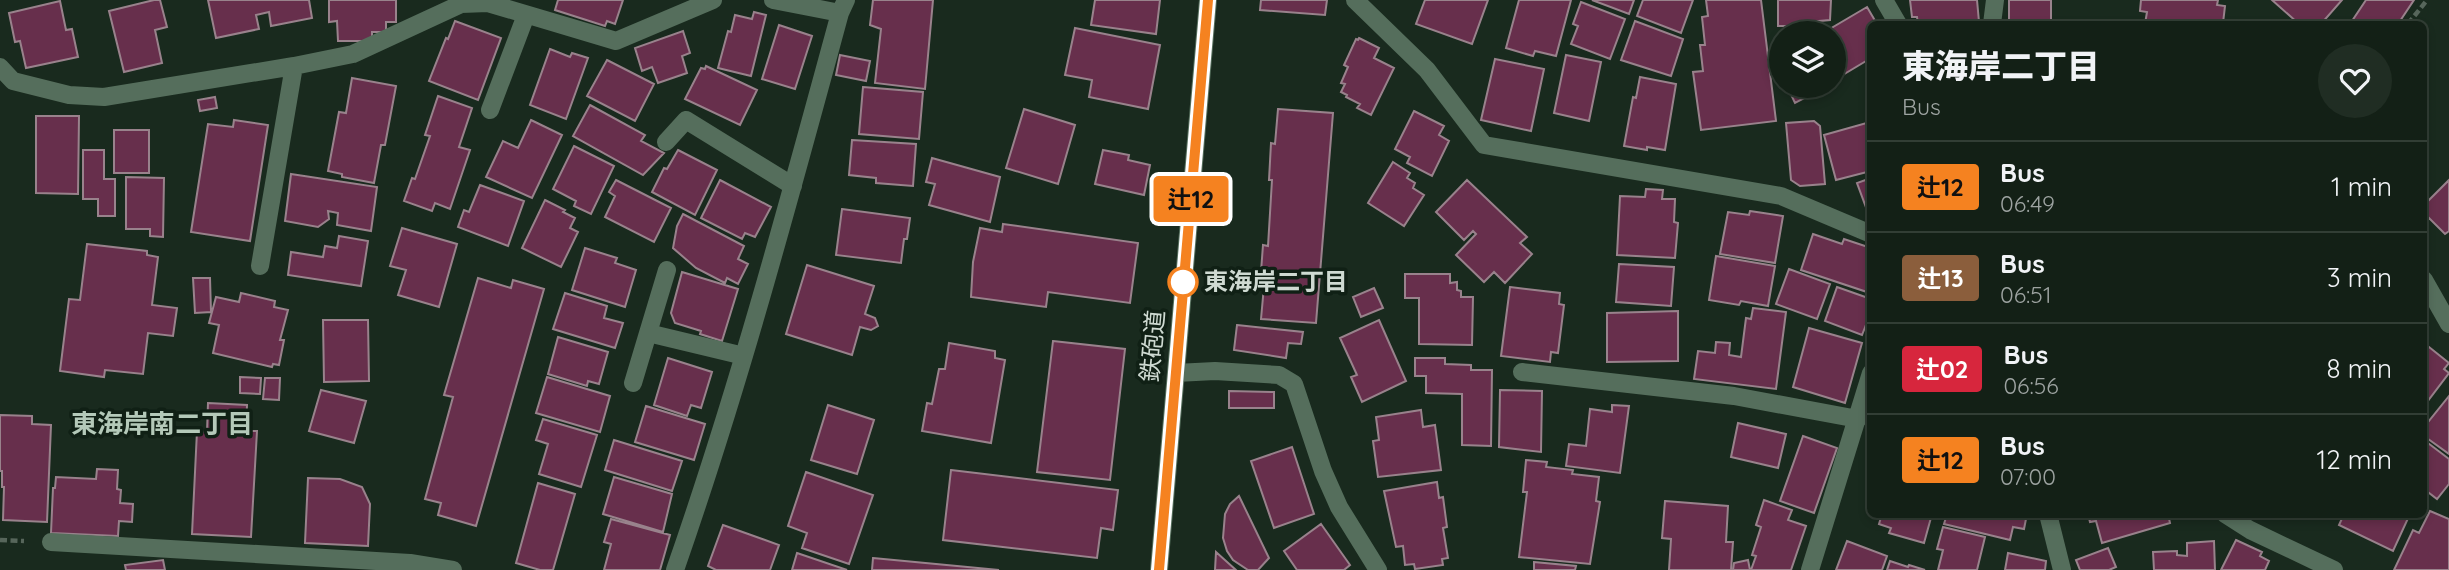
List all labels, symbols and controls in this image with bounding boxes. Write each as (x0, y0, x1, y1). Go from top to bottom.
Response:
map controls (1769, 21, 1846, 98)
button: layers (1769, 21, 1846, 98)
button: heart (2318, 44, 2392, 118)
text: 東海岸二丁目 (1902, 45, 2100, 86)
text: Bus (1902, 92, 1941, 121)
text: Bus (2000, 156, 2045, 189)
text: 1 min (2331, 170, 2392, 203)
text: 辻12 (1917, 172, 1964, 202)
line badge: 辻12 (1151, 176, 1231, 222)
text: 辻12 (1168, 184, 1215, 214)
text: 06:49 (2000, 189, 2055, 218)
text: Bus (2000, 247, 2045, 280)
text: 3 min (2327, 261, 2392, 294)
text: 辻13 (1917, 263, 1964, 293)
place label: 東海岸二丁目 (1204, 266, 1348, 296)
marker: 東海岸二丁目 (1168, 267, 1198, 297)
text: 06:51 (2000, 280, 2051, 309)
street label: 鉄砲道 (1134, 309, 1170, 383)
text: Bus (2003, 338, 2048, 371)
text: 8 min (2327, 352, 2392, 385)
text: 辻02 (1916, 354, 1968, 384)
text: 06:56 (2003, 371, 2059, 400)
district label: 東海岸南二丁目 (71, 407, 253, 440)
text: Bus (2000, 429, 2045, 462)
text: 12 min (2317, 443, 2392, 476)
text: 辻12 (1917, 445, 1964, 475)
text: 07:00 (2000, 462, 2056, 491)

